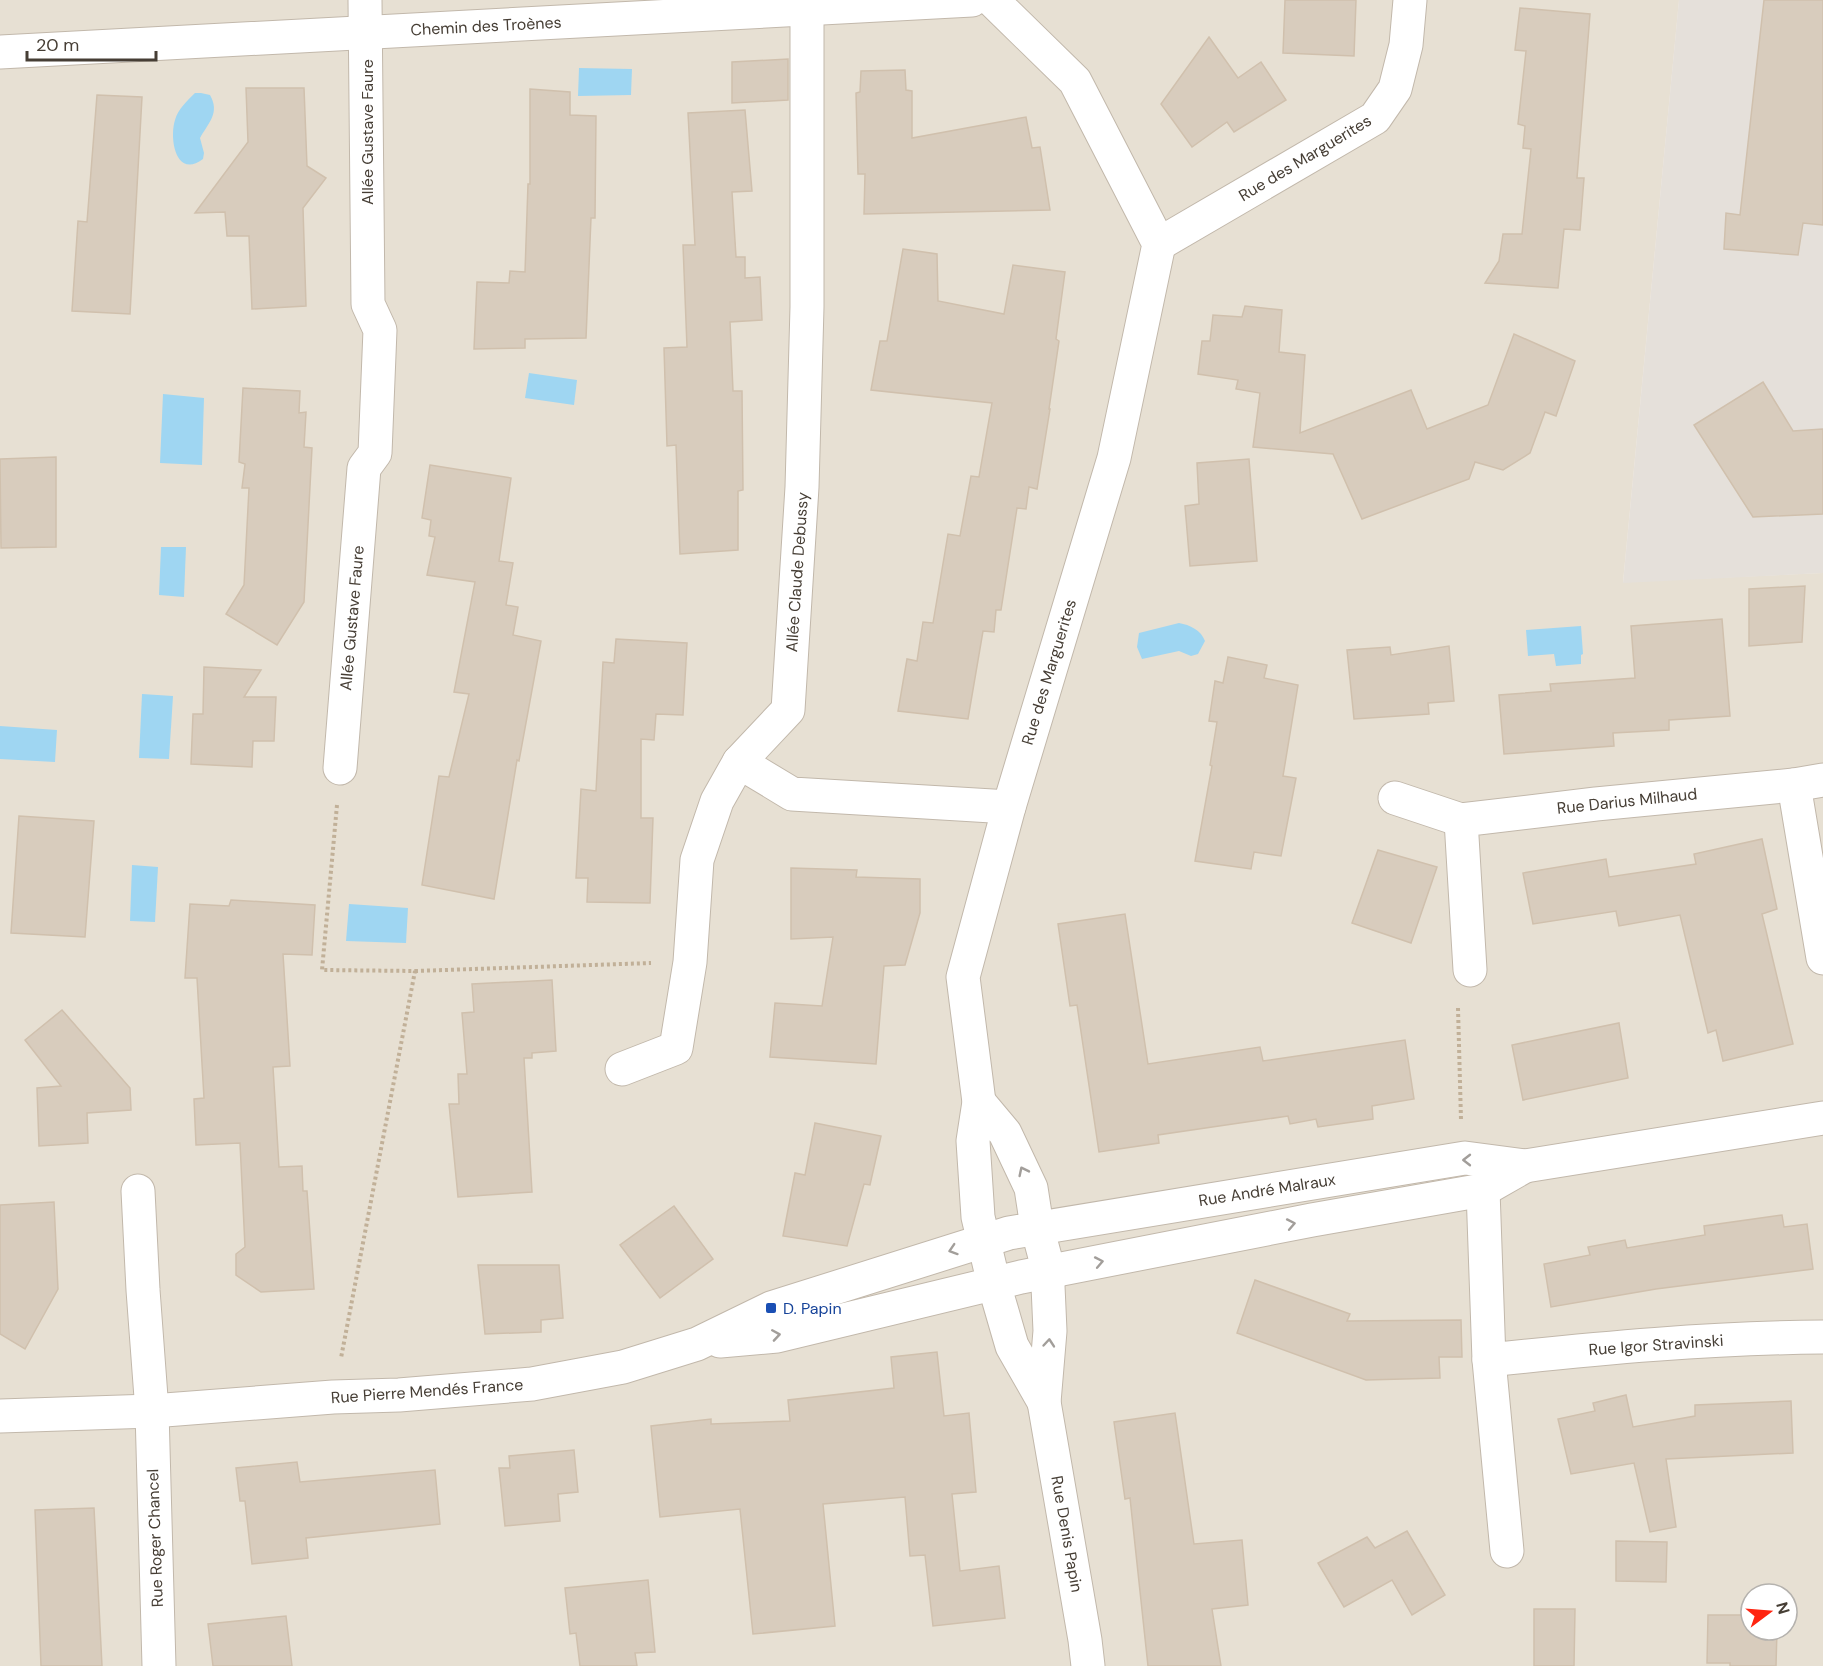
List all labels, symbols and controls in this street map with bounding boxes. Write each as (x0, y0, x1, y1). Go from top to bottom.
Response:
street label: Chemin des Troènes (410, 12, 562, 40)
scale bar (27, 24, 156, 62)
text: 20 m (36, 33, 79, 57)
street label: Allée Gustave Faure (357, 59, 378, 205)
street label: Rue des Marguerites (1235, 110, 1375, 206)
street label: Allée Claude Debussy (781, 491, 813, 653)
street label: Allée Gustave Faure (335, 544, 369, 692)
street label: Rue des Marguerites (1017, 597, 1081, 747)
street label: Rue Darius Milhaud (1556, 783, 1698, 819)
one-way arrow (1462, 1154, 1471, 1166)
one-way arrow (1018, 1167, 1030, 1178)
street label: Rue André Malraux (1197, 1169, 1337, 1211)
one-way arrow (1285, 1218, 1295, 1231)
one-way arrow (948, 1243, 959, 1255)
one-way arrow (1094, 1256, 1104, 1269)
place label: D. Papin (783, 1298, 842, 1319)
marker: D. Papin (764, 1301, 778, 1315)
one-way arrow (771, 1329, 781, 1342)
street label: Rue Igor Stravinski (1588, 1330, 1724, 1360)
one-way arrow (1042, 1339, 1055, 1348)
street label: Rue Pierre Mendés France (330, 1374, 524, 1408)
street label: Rue Roger Chancel (142, 1468, 168, 1608)
street label: Rue Denis Papin (1046, 1474, 1088, 1594)
north arrow (1739, 1582, 1799, 1642)
text: N (1771, 1599, 1795, 1617)

